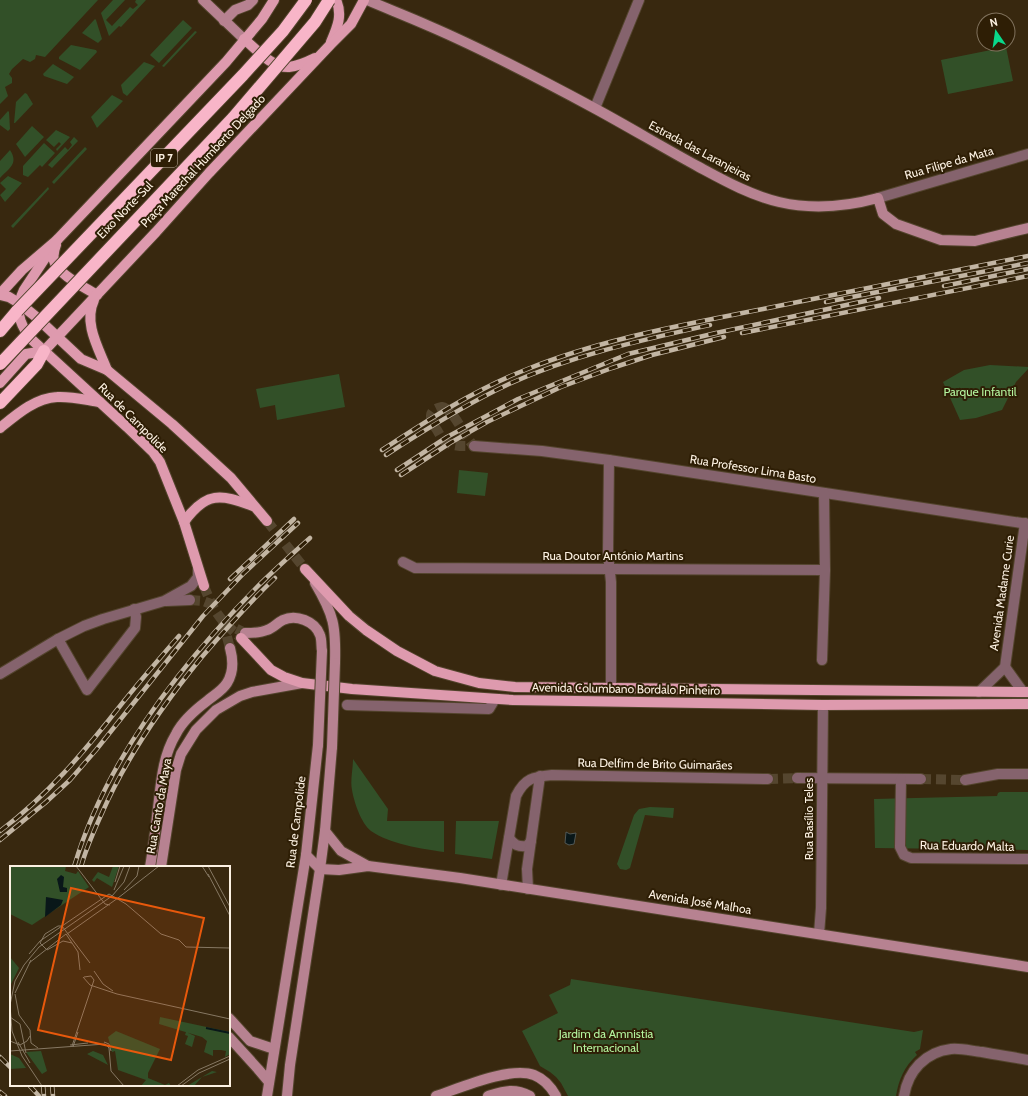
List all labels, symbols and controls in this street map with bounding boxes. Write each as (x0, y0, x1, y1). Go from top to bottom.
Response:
north arrow (976, 12, 1016, 52)
text: N (988, 15, 999, 30)
street label: Praça Marechal Humberto Delgado (137, 91, 268, 230)
street label: Estrada das Laranjeiras (646, 117, 754, 184)
street label: Rua Filipe da Mata (903, 143, 995, 182)
road number: IP 7 (151, 149, 177, 167)
street label: Eixo Norte-Sul (94, 178, 156, 241)
street label: Rua de Campolide (95, 380, 171, 456)
park label: Parque Infantil (943, 384, 1017, 399)
street label: Rua Professor Lima Basto (689, 451, 818, 486)
street label: Avenida Madame Curie (986, 534, 1017, 652)
street label: Rua Doutor António Martins (542, 548, 684, 563)
street label: Avenida Columbano Bordalo Pinheiro (532, 679, 721, 698)
street label: Rua Delfim de Brito Guimarães (577, 755, 733, 772)
street label: Rua Canto da Maya (143, 757, 174, 855)
street label: Rua de Campolide (282, 775, 309, 869)
street label: Rua Basílio Teles (801, 778, 816, 860)
street label: Rua Eduardo Malta (920, 837, 1015, 854)
inset map (10, 866, 230, 1086)
street label: Avenida José Malhoa (648, 886, 753, 917)
park label: Jardim da Amnistia Internacional (558, 1026, 653, 1055)

